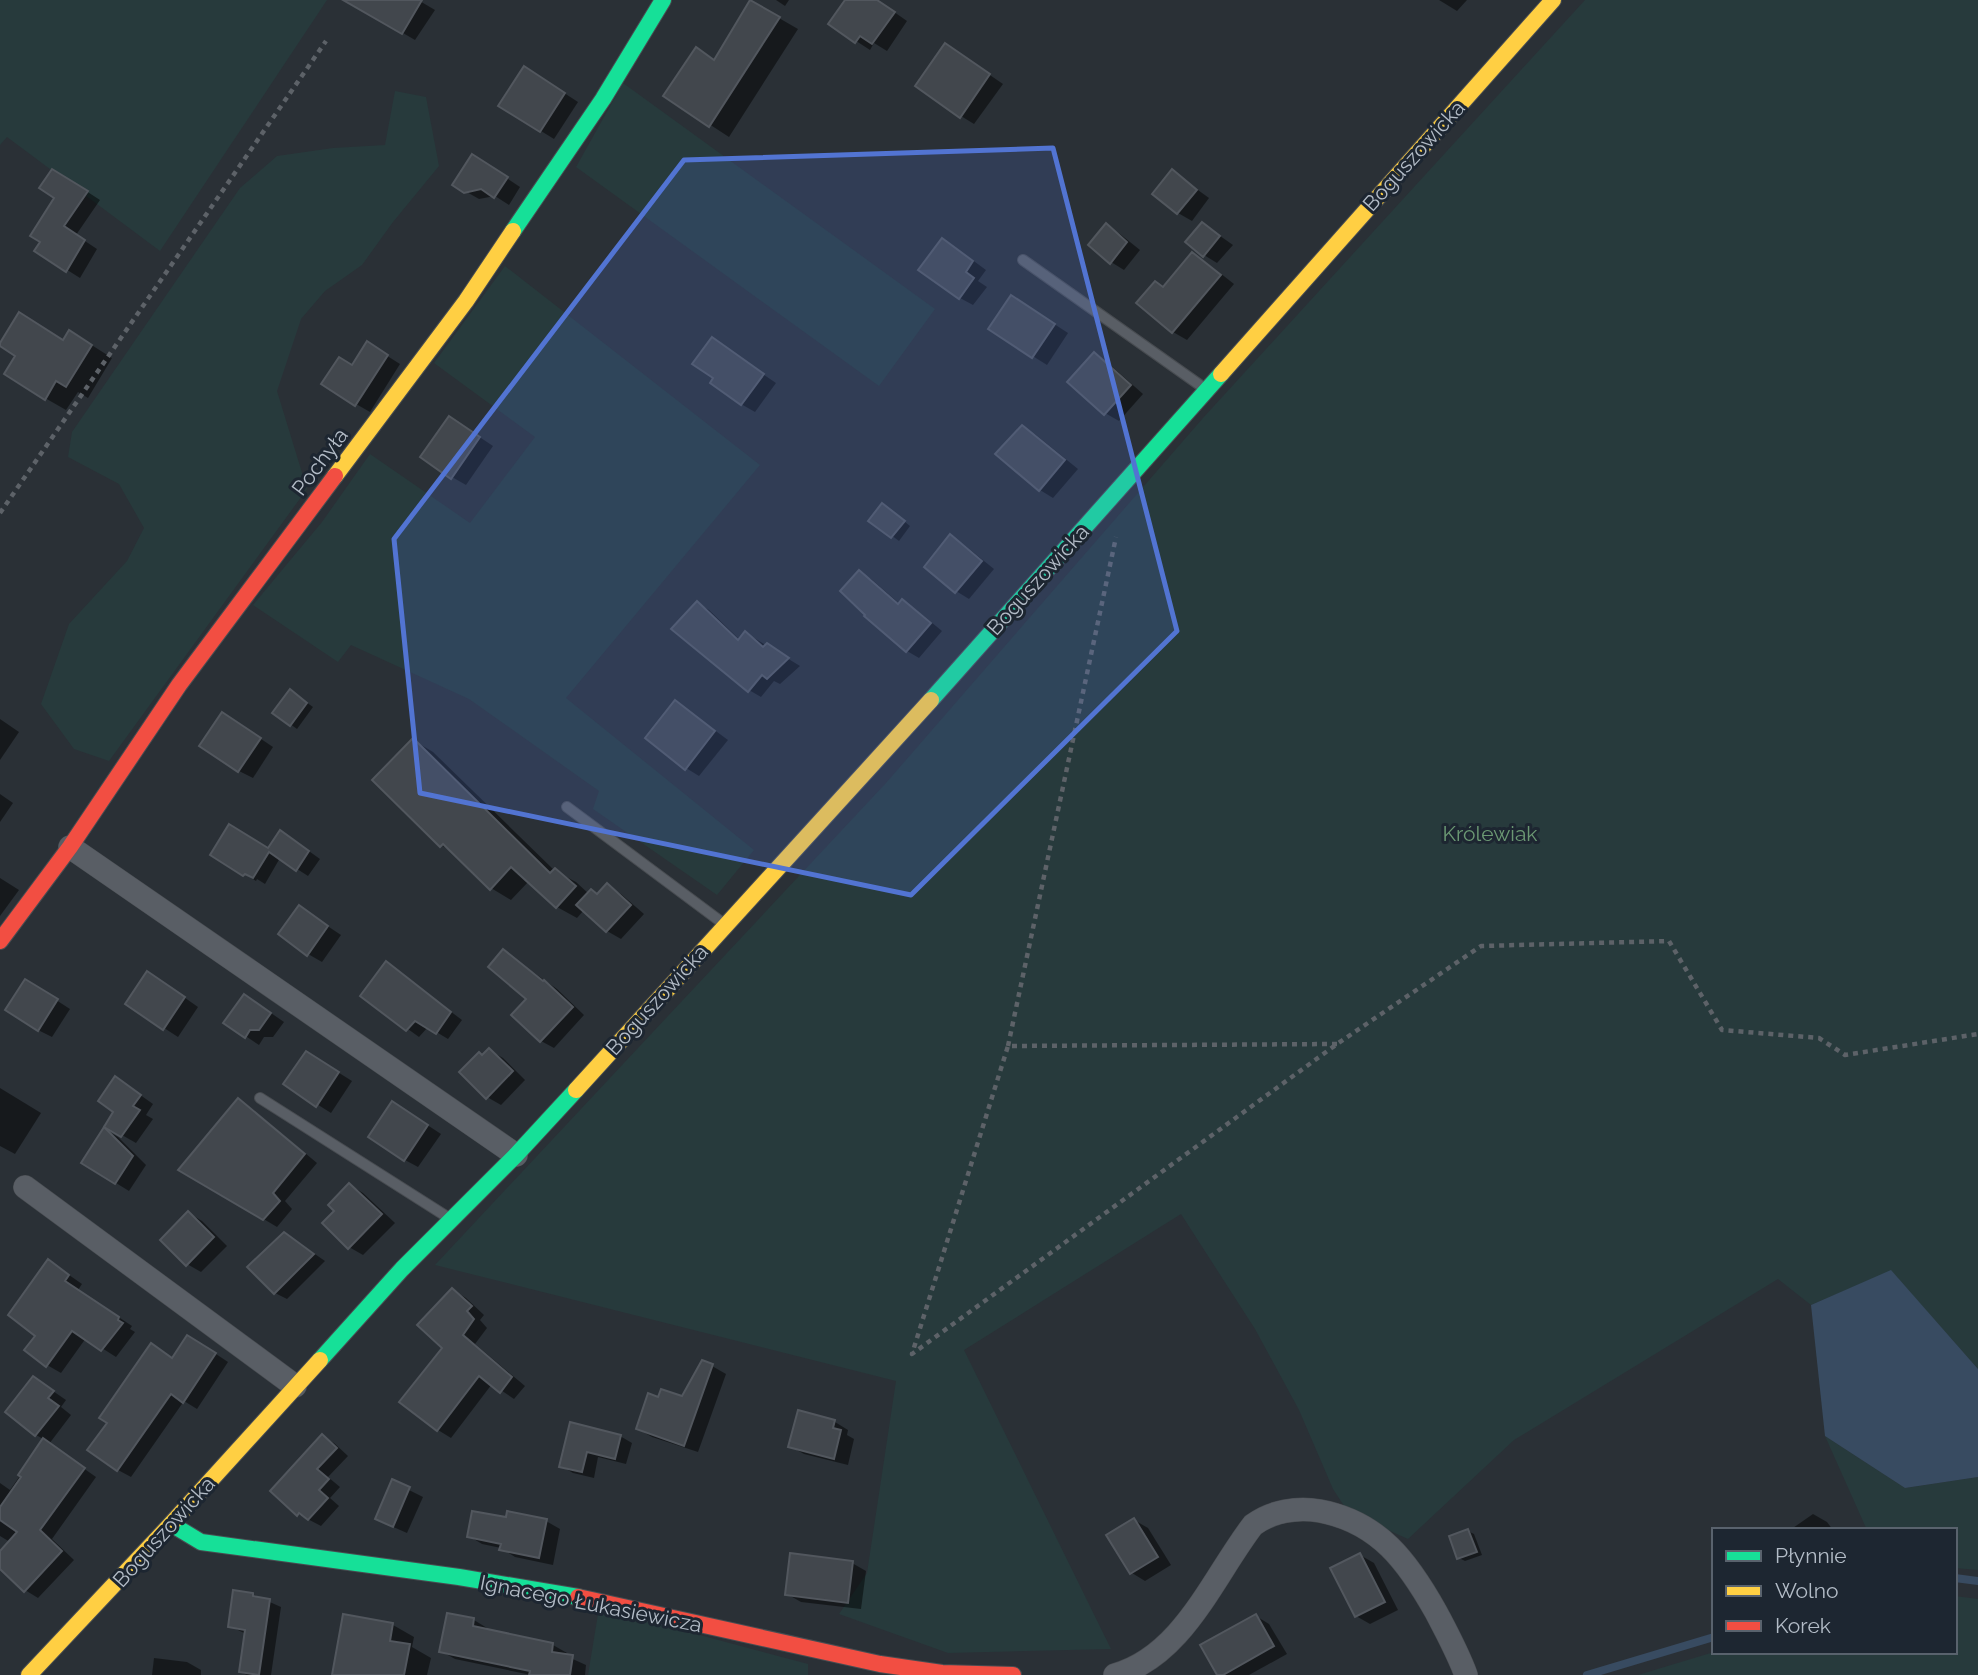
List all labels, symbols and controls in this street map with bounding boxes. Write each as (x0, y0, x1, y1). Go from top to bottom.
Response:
street label: Boguszowicka (1357, 95, 1470, 216)
street label: Pochyła (286, 423, 353, 500)
street label: Boguszowicka (981, 519, 1094, 640)
park label: Królewiak (1442, 821, 1538, 846)
street label: Boguszowicka (600, 939, 713, 1060)
street label: Boguszowicka (107, 1471, 220, 1592)
legend (1712, 1528, 1957, 1654)
text: Płynnie (1775, 1543, 1847, 1568)
street label: Ignacego Łukasiewicza (478, 1570, 704, 1637)
text: Wolno (1775, 1578, 1839, 1603)
text: Korek (1775, 1613, 1831, 1638)

